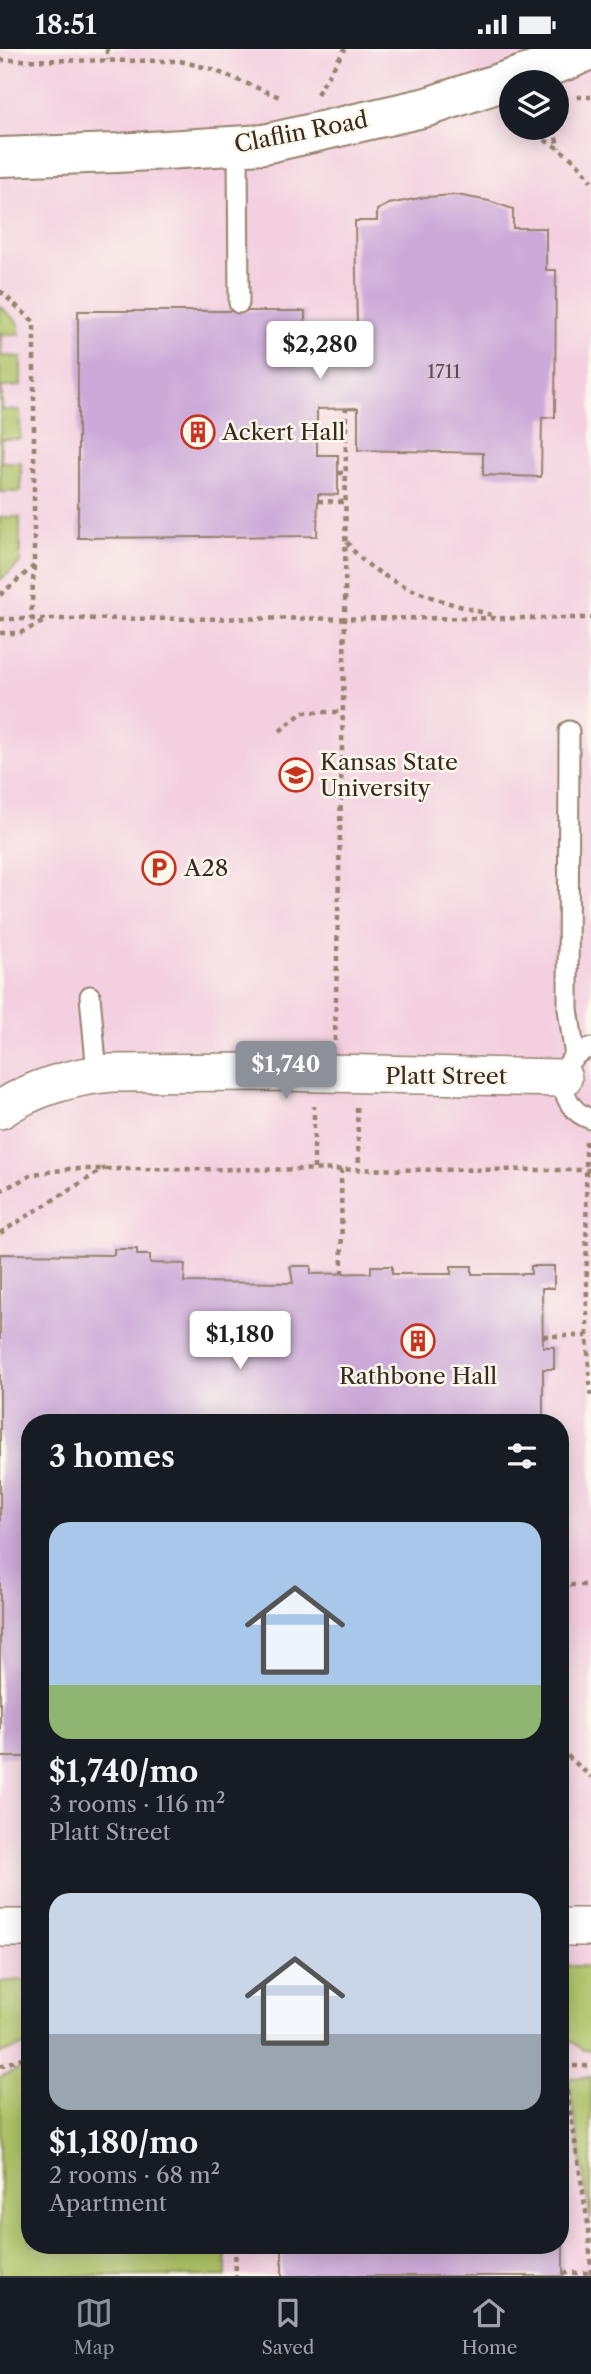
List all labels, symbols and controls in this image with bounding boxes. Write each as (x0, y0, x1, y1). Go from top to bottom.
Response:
text: 18:51 (35, 9, 96, 41)
map controls (499, 70, 569, 140)
button: layers (499, 70, 569, 140)
street label: Claflin Road (232, 105, 370, 159)
pin: $2,280 (263, 321, 377, 381)
text: $2,280 (282, 330, 358, 358)
house number: 1711 (427, 360, 461, 383)
building icon: Ackert Hall (179, 413, 217, 451)
place label: Ackert Hall (221, 418, 345, 446)
place label: Kansas State University (320, 748, 458, 802)
school or university icon: Kansas State University (277, 756, 315, 794)
parking icon: A28 (140, 849, 178, 887)
place label: A28 (183, 854, 228, 882)
pin: $1,740 (229, 1041, 343, 1101)
text: $1,740 (252, 1050, 320, 1078)
street label: Platt Street (385, 1062, 507, 1090)
pin: $1,180 (183, 1311, 297, 1371)
text: $1,180 (206, 1320, 274, 1348)
building icon: Rathbone Hall (399, 1322, 437, 1360)
place label: Rathbone Hall (339, 1362, 497, 1390)
icon: filters (503, 1437, 541, 1475)
text: 3 homes (49, 1438, 175, 1475)
icon: home (232, 1567, 358, 1693)
text: $1,740/mo (49, 1753, 198, 1790)
text: 3 rooms · 116 m² (49, 1790, 225, 1818)
text: Platt Street (49, 1818, 171, 1846)
icon: home (232, 1938, 358, 2064)
text: $1,180/mo (49, 2124, 198, 2161)
text: 2 rooms · 68 m² (49, 2161, 220, 2189)
text: Apartment (49, 2189, 167, 2217)
tab: Map (74, 2294, 114, 2359)
tab: Saved (262, 2294, 314, 2359)
tab: Home (462, 2294, 517, 2359)

